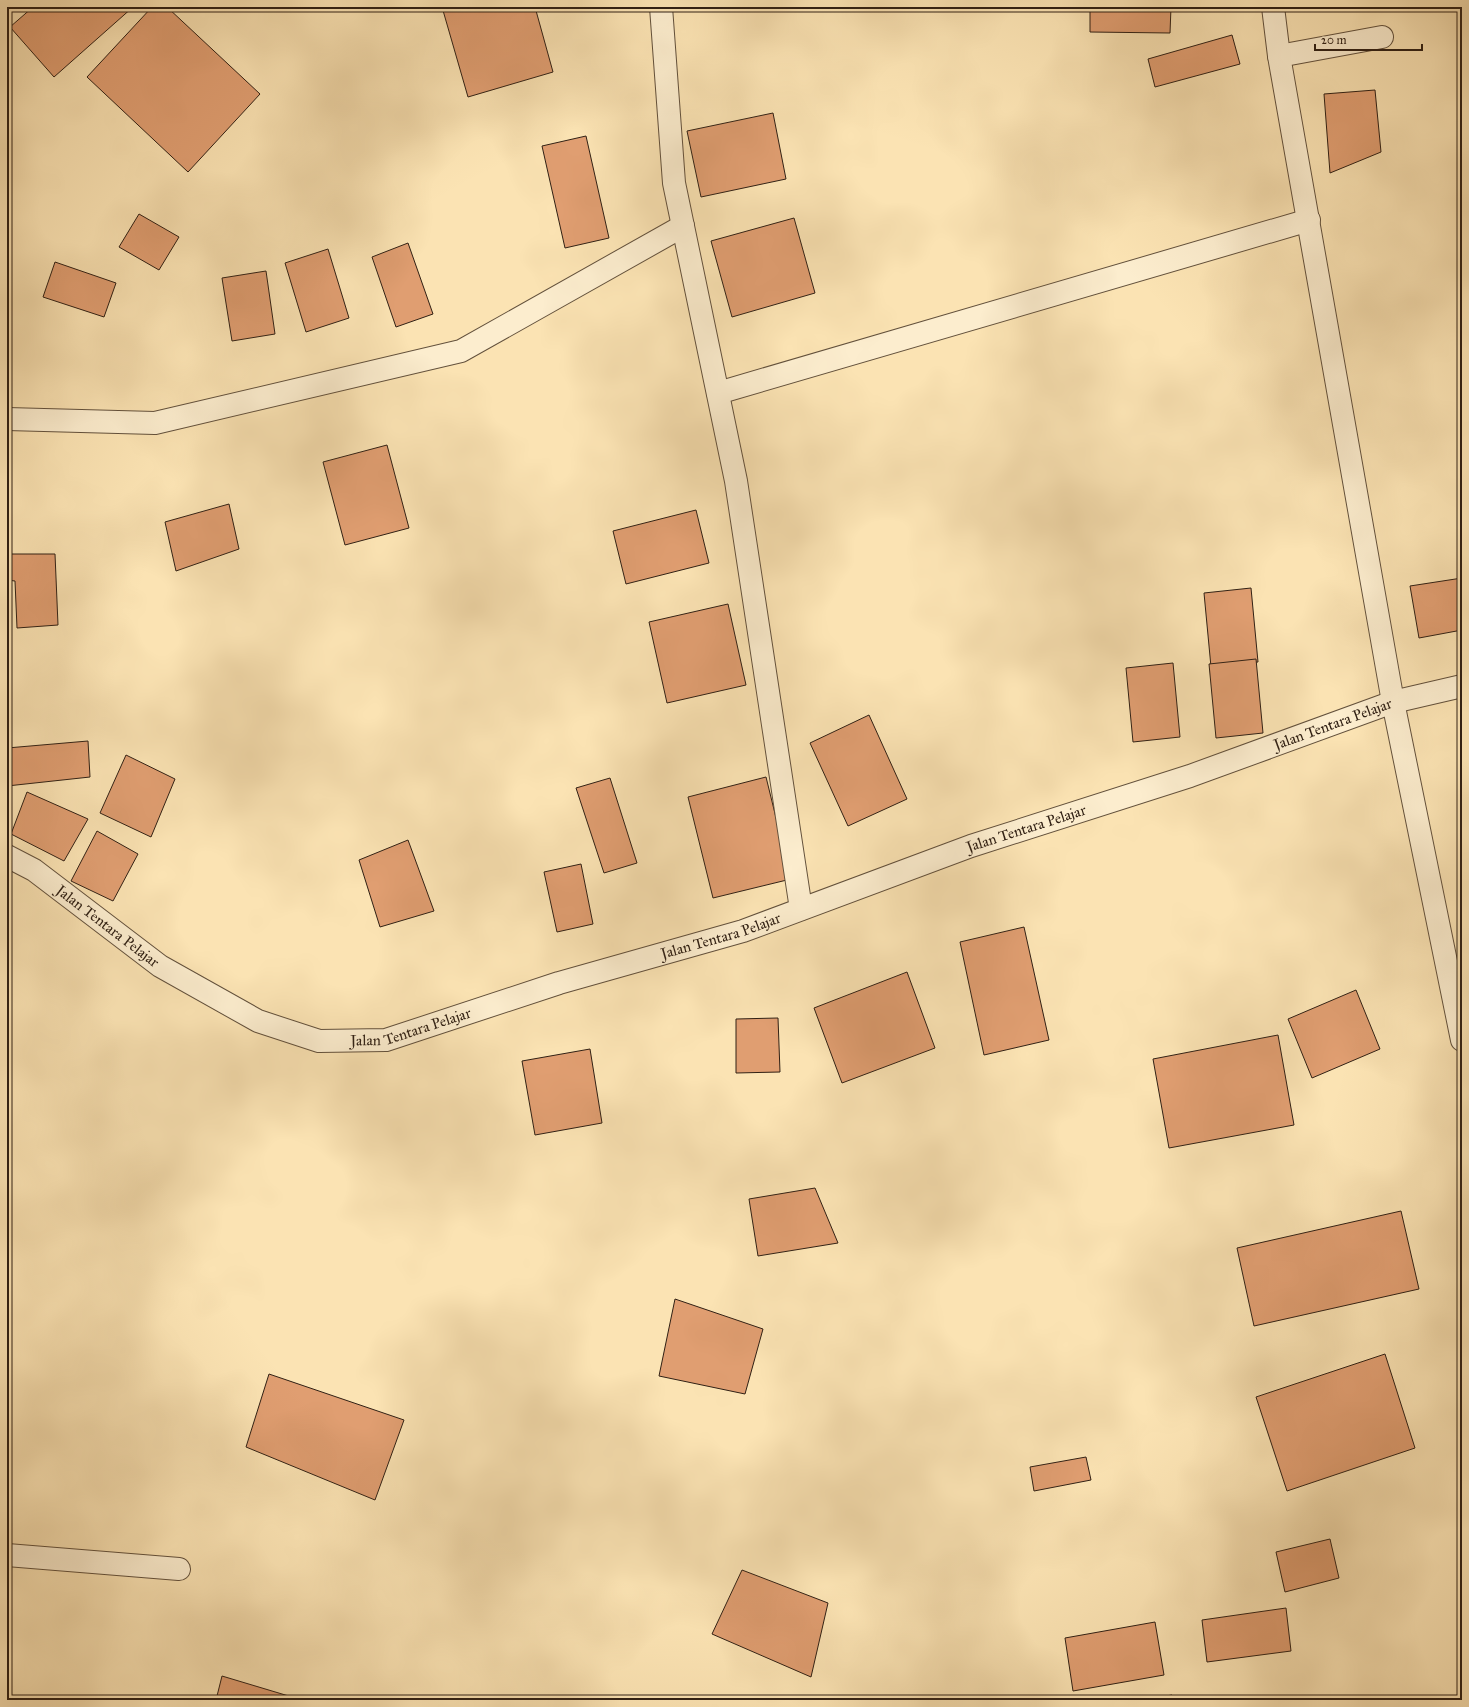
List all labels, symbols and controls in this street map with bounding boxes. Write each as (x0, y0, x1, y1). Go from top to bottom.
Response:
scale bar (1315, 26, 1422, 52)
text: 20 m (1321, 33, 1347, 47)
street label: Jalan Tentara Pelajar (1269, 694, 1395, 755)
street label: Jalan Tentara Pelajar (962, 801, 1089, 858)
street label: Jalan Tentara Pelajar (50, 880, 163, 971)
street label: Jalan Tentara Pelajar (657, 909, 784, 964)
street label: Jalan Tentara Pelajar (348, 1004, 474, 1051)

